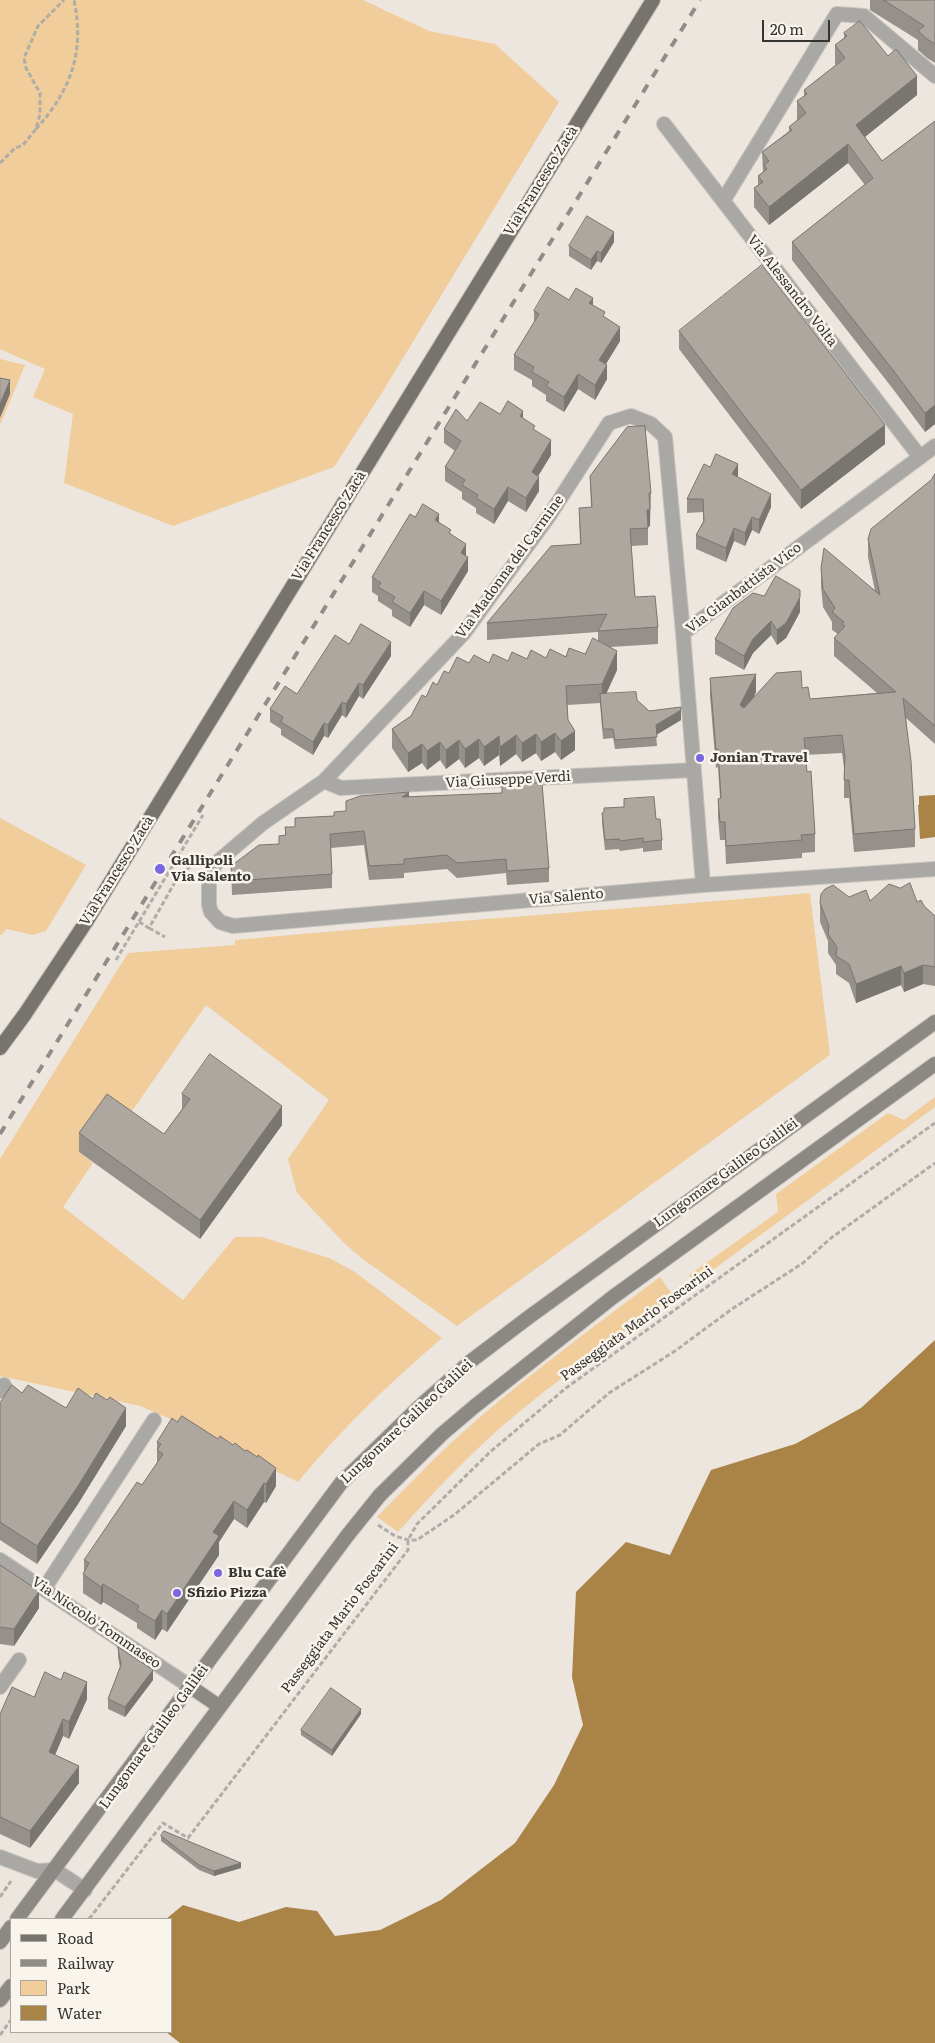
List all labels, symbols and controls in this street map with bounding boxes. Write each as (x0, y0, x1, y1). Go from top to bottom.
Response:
scale bar (765, 10, 832, 42)
text: 20 m (770, 17, 804, 40)
street label: Via Francesco Zacà (500, 123, 582, 239)
street label: Via Alessandro Volta (743, 232, 841, 350)
street label: Via Francesco Zacà (288, 468, 370, 584)
street label: Via Madonna del Carmine (452, 492, 568, 642)
street label: Via Gianbattista Vico (683, 539, 805, 637)
place label: Jonian Travel (710, 750, 808, 766)
marker: Jonian Travel (694, 752, 706, 764)
street label: Via Giuseppe Verdi (445, 768, 571, 792)
street label: Via Francesco Zacà (76, 813, 158, 929)
place label: Gallipoli Via Salento (171, 853, 251, 886)
marker: Gallipoli Via Salento (153, 862, 167, 876)
street label: Via Salento (528, 885, 604, 909)
street label: Lungomare Galileo Galilei (651, 1115, 801, 1231)
street label: Passeggiata Mario Foscarini (557, 1263, 717, 1385)
street label: Lungomare Galileo Galilei (338, 1357, 476, 1487)
street label: Passeggiata Mario Foscarini (278, 1539, 402, 1697)
place label: Blu Cafè (228, 1565, 286, 1581)
marker: Blu Cafè (212, 1567, 224, 1579)
street label: Via Niccolò Tommaseo (28, 1574, 164, 1672)
place label: Sfizio Pizza (187, 1585, 267, 1601)
marker: Sfizio Pizza (171, 1587, 183, 1599)
street label: Lungomare Galileo Galilei (96, 1662, 212, 1812)
legend (10, 1918, 172, 2033)
text: Road (57, 1926, 93, 1949)
text: Railway (57, 1951, 114, 1974)
text: Park (57, 1976, 90, 1999)
text: Water (57, 2001, 102, 2024)

